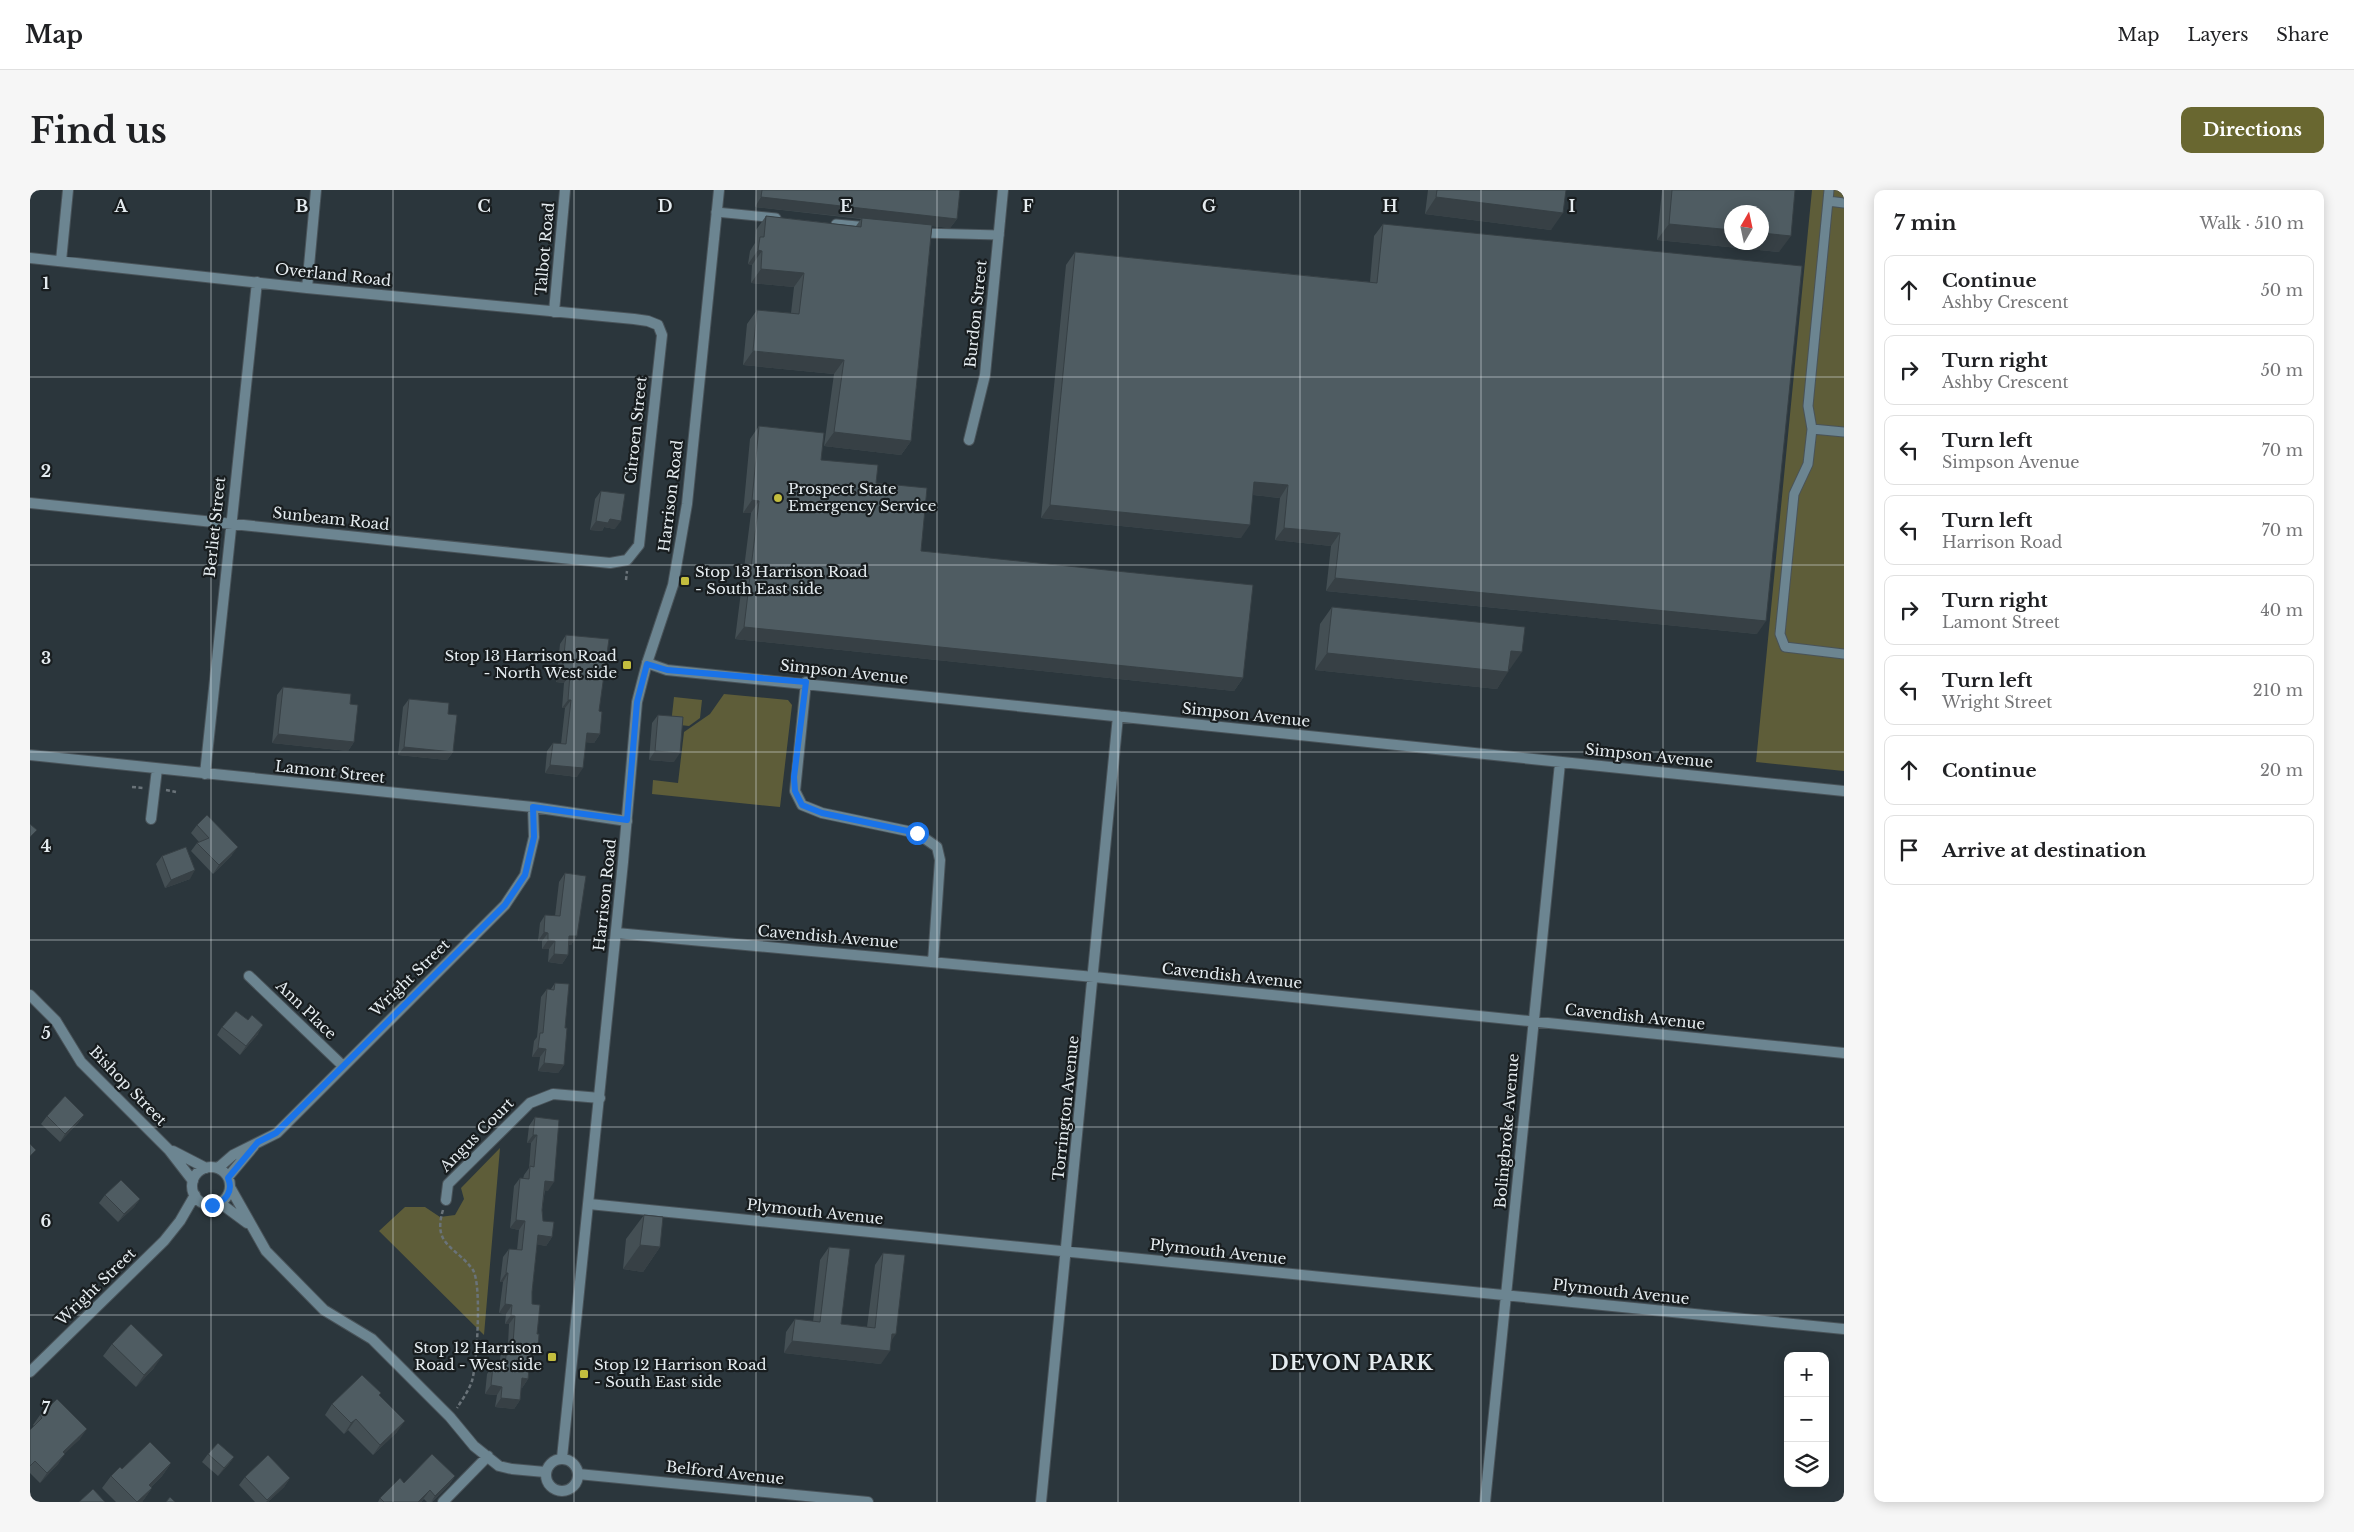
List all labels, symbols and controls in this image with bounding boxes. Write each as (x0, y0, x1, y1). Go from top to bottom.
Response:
text: Map (25, 20, 83, 49)
text: Map (2118, 24, 2159, 46)
text: Layers (2187, 24, 2248, 46)
text: Share (2276, 24, 2329, 46)
button: Directions (2181, 107, 2324, 153)
text: Find us (30, 109, 167, 152)
text: A (114, 196, 129, 216)
text: B (296, 196, 309, 216)
text: C (477, 196, 491, 216)
text: D (658, 196, 672, 216)
text: E (840, 196, 852, 216)
text: F (1022, 196, 1034, 216)
text: G (1202, 196, 1216, 216)
text: H (1382, 196, 1398, 216)
text: I (1569, 196, 1576, 216)
street label: Talbot Road (531, 202, 558, 296)
north arrow (1724, 205, 1769, 250)
text: 7 min (1894, 210, 1957, 236)
text: Walk · 510 m (2200, 213, 2304, 233)
street label: Overland Road (274, 259, 392, 290)
street label: Burdon Street (960, 259, 991, 369)
text: Continue (1942, 269, 2037, 292)
text: 1 (43, 273, 50, 293)
icon: ahead (1895, 276, 1923, 304)
text: 50 m (2261, 280, 2303, 300)
text: Ashby Crescent (1942, 292, 2069, 312)
text: Turn right (1942, 349, 2048, 372)
icon: right (1895, 356, 1923, 384)
text: 50 m (2261, 360, 2303, 380)
text: Ashby Crescent (1942, 372, 2069, 392)
street label: Citroen Street (620, 375, 651, 485)
text: Turn left (1942, 429, 2033, 452)
icon: left (1895, 436, 1923, 464)
street label: Harrison Road (654, 439, 687, 553)
text: 70 m (2262, 440, 2303, 460)
text: Simpson Avenue (1942, 452, 2079, 472)
text: 2 (41, 461, 51, 481)
street label: Berliet Street (200, 475, 229, 578)
place label: Prospect State Emergency Service (788, 479, 936, 515)
marker: Prospect State Emergency Service (772, 492, 784, 504)
street label: Sunbeam Road (272, 503, 390, 534)
text: Turn left (1942, 509, 2033, 532)
icon: left (1895, 516, 1923, 544)
text: 70 m (2262, 520, 2303, 540)
text: Harrison Road (1942, 532, 2062, 552)
place label: Stop 13 Harrison Road - South East side (695, 562, 868, 598)
marker: Stop 13 Harrison Road - South East side (679, 575, 691, 587)
text: Turn right (1942, 589, 2048, 612)
icon: right (1895, 596, 1923, 624)
text: 40 m (2260, 600, 2303, 620)
text: Lamont Street (1942, 612, 2060, 632)
place label: Stop 13 Harrison Road - North West side (444, 646, 617, 682)
text: 3 (41, 648, 51, 668)
street label: Simpson Avenue (779, 655, 909, 688)
marker: Stop 13 Harrison Road - North West side (621, 659, 633, 671)
text: Turn left (1942, 669, 2033, 692)
icon: left (1895, 676, 1923, 704)
text: 210 m (2253, 680, 2303, 700)
text: Wright Street (1942, 692, 2052, 712)
street label: Simpson Avenue (1181, 698, 1311, 731)
street label: Simpson Avenue (1584, 739, 1714, 772)
street label: Lamont Street (274, 756, 386, 787)
icon: ahead (1895, 756, 1923, 784)
text: Continue (1942, 759, 2037, 782)
text: 20 m (2260, 760, 2303, 780)
route start (906, 822, 929, 845)
text: 4 (41, 836, 51, 856)
icon: arrive (1895, 836, 1923, 864)
street label: Harrison Road (589, 838, 620, 952)
text: Arrive at destination (1942, 839, 2146, 862)
street label: Cavendish Avenue (757, 921, 899, 952)
street label: Wright Street (365, 935, 454, 1021)
street label: Cavendish Avenue (1161, 959, 1303, 992)
street label: Ann Place (271, 975, 341, 1043)
street label: Cavendish Avenue (1564, 1000, 1706, 1033)
text: 5 (41, 1023, 51, 1043)
street label: Torrington Avenue (1048, 1035, 1083, 1181)
street label: Bishop Street (86, 1042, 171, 1130)
street label: Bolingbroke Avenue (1490, 1053, 1523, 1209)
street label: Angus Court (435, 1093, 518, 1176)
route end (201, 1194, 224, 1217)
street label: Plymouth Avenue (746, 1195, 884, 1228)
text: 6 (41, 1211, 52, 1231)
street label: Plymouth Avenue (1149, 1235, 1287, 1268)
street label: Wright Street (51, 1244, 140, 1330)
street label: Plymouth Avenue (1552, 1275, 1690, 1308)
place label: Stop 12 Harrison Road - West side (414, 1338, 542, 1374)
marker: Stop 12 Harrison Road - West side (546, 1351, 558, 1363)
district label: DEVON PARK (1270, 1351, 1434, 1375)
map controls (1784, 1352, 1829, 1487)
button: + (1784, 1352, 1829, 1397)
place label: Stop 12 Harrison Road - South East side (594, 1355, 767, 1391)
marker: Stop 12 Harrison Road - South East side (578, 1368, 590, 1380)
button: − (1784, 1397, 1829, 1442)
text: 7 (42, 1398, 51, 1418)
button: layers (1784, 1442, 1829, 1487)
street label: Belford Avenue (665, 1457, 785, 1488)

